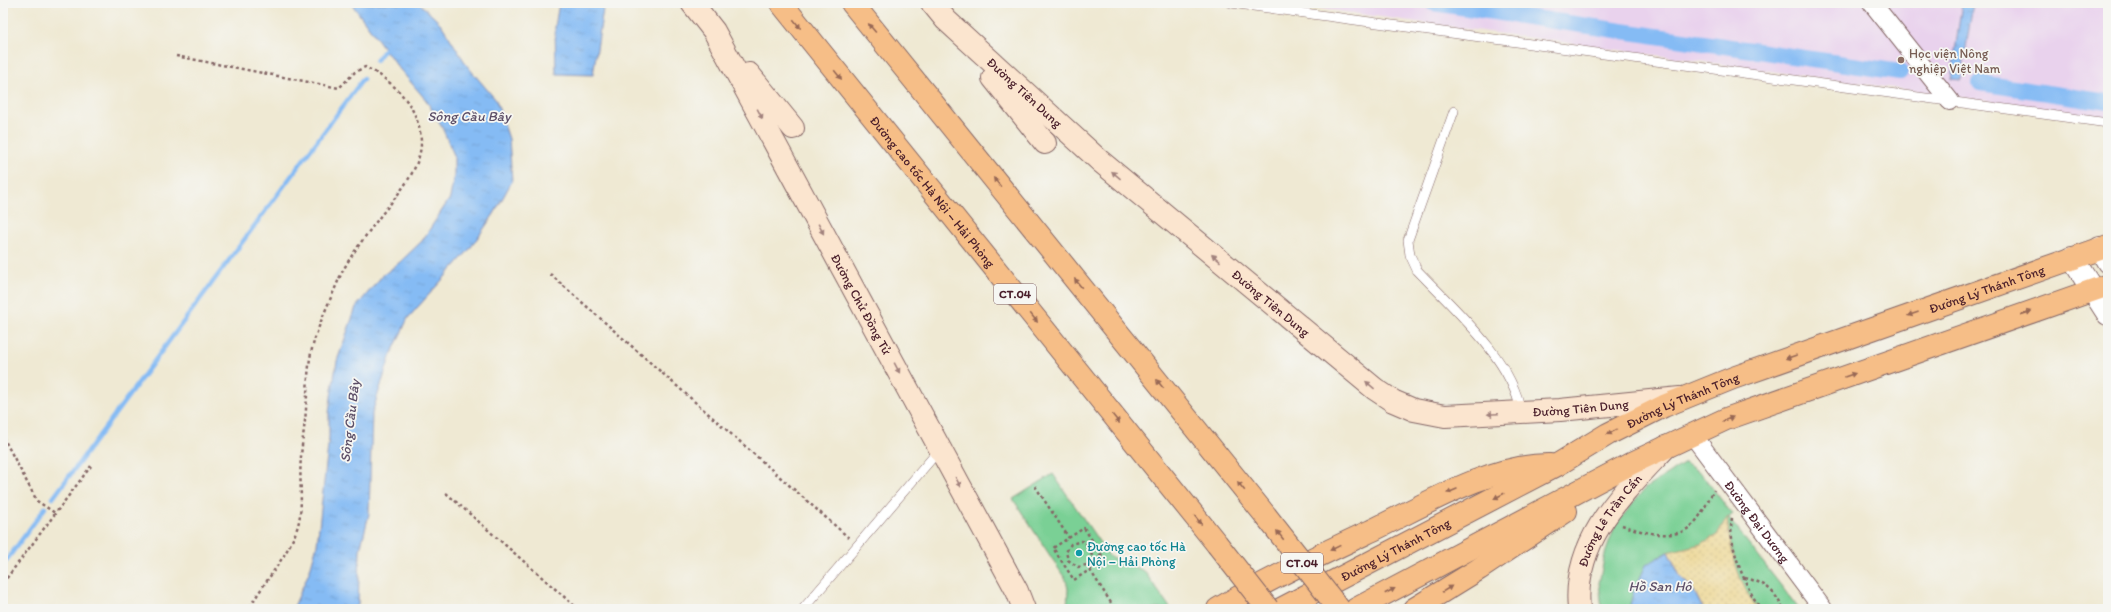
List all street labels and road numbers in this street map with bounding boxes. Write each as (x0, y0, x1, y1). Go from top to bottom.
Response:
street label: Đường Tiên Dung (984, 54, 1066, 131)
street label: Đường cao tốc Hà Nội – Hải Phòng (867, 113, 999, 271)
street label: Đường Chử Đồng Tử (828, 251, 895, 357)
street label: Đường Lý Thánh Tông (1927, 261, 2047, 316)
street label: Đường Tiên Dung (1229, 266, 1313, 340)
road number: CT.04 (994, 284, 1036, 304)
street label: Đường Lý Thánh Tông (1624, 369, 1741, 431)
street label: Đường Tiên Dung (1532, 396, 1630, 419)
street label: Đường Lê Trần Cẩn (1575, 470, 1645, 568)
street label: Đường Đại Dương (1722, 477, 1793, 566)
street label: Đường Lý Thánh Tông (1338, 514, 1453, 584)
road number: CT.04 (1281, 553, 1323, 573)

